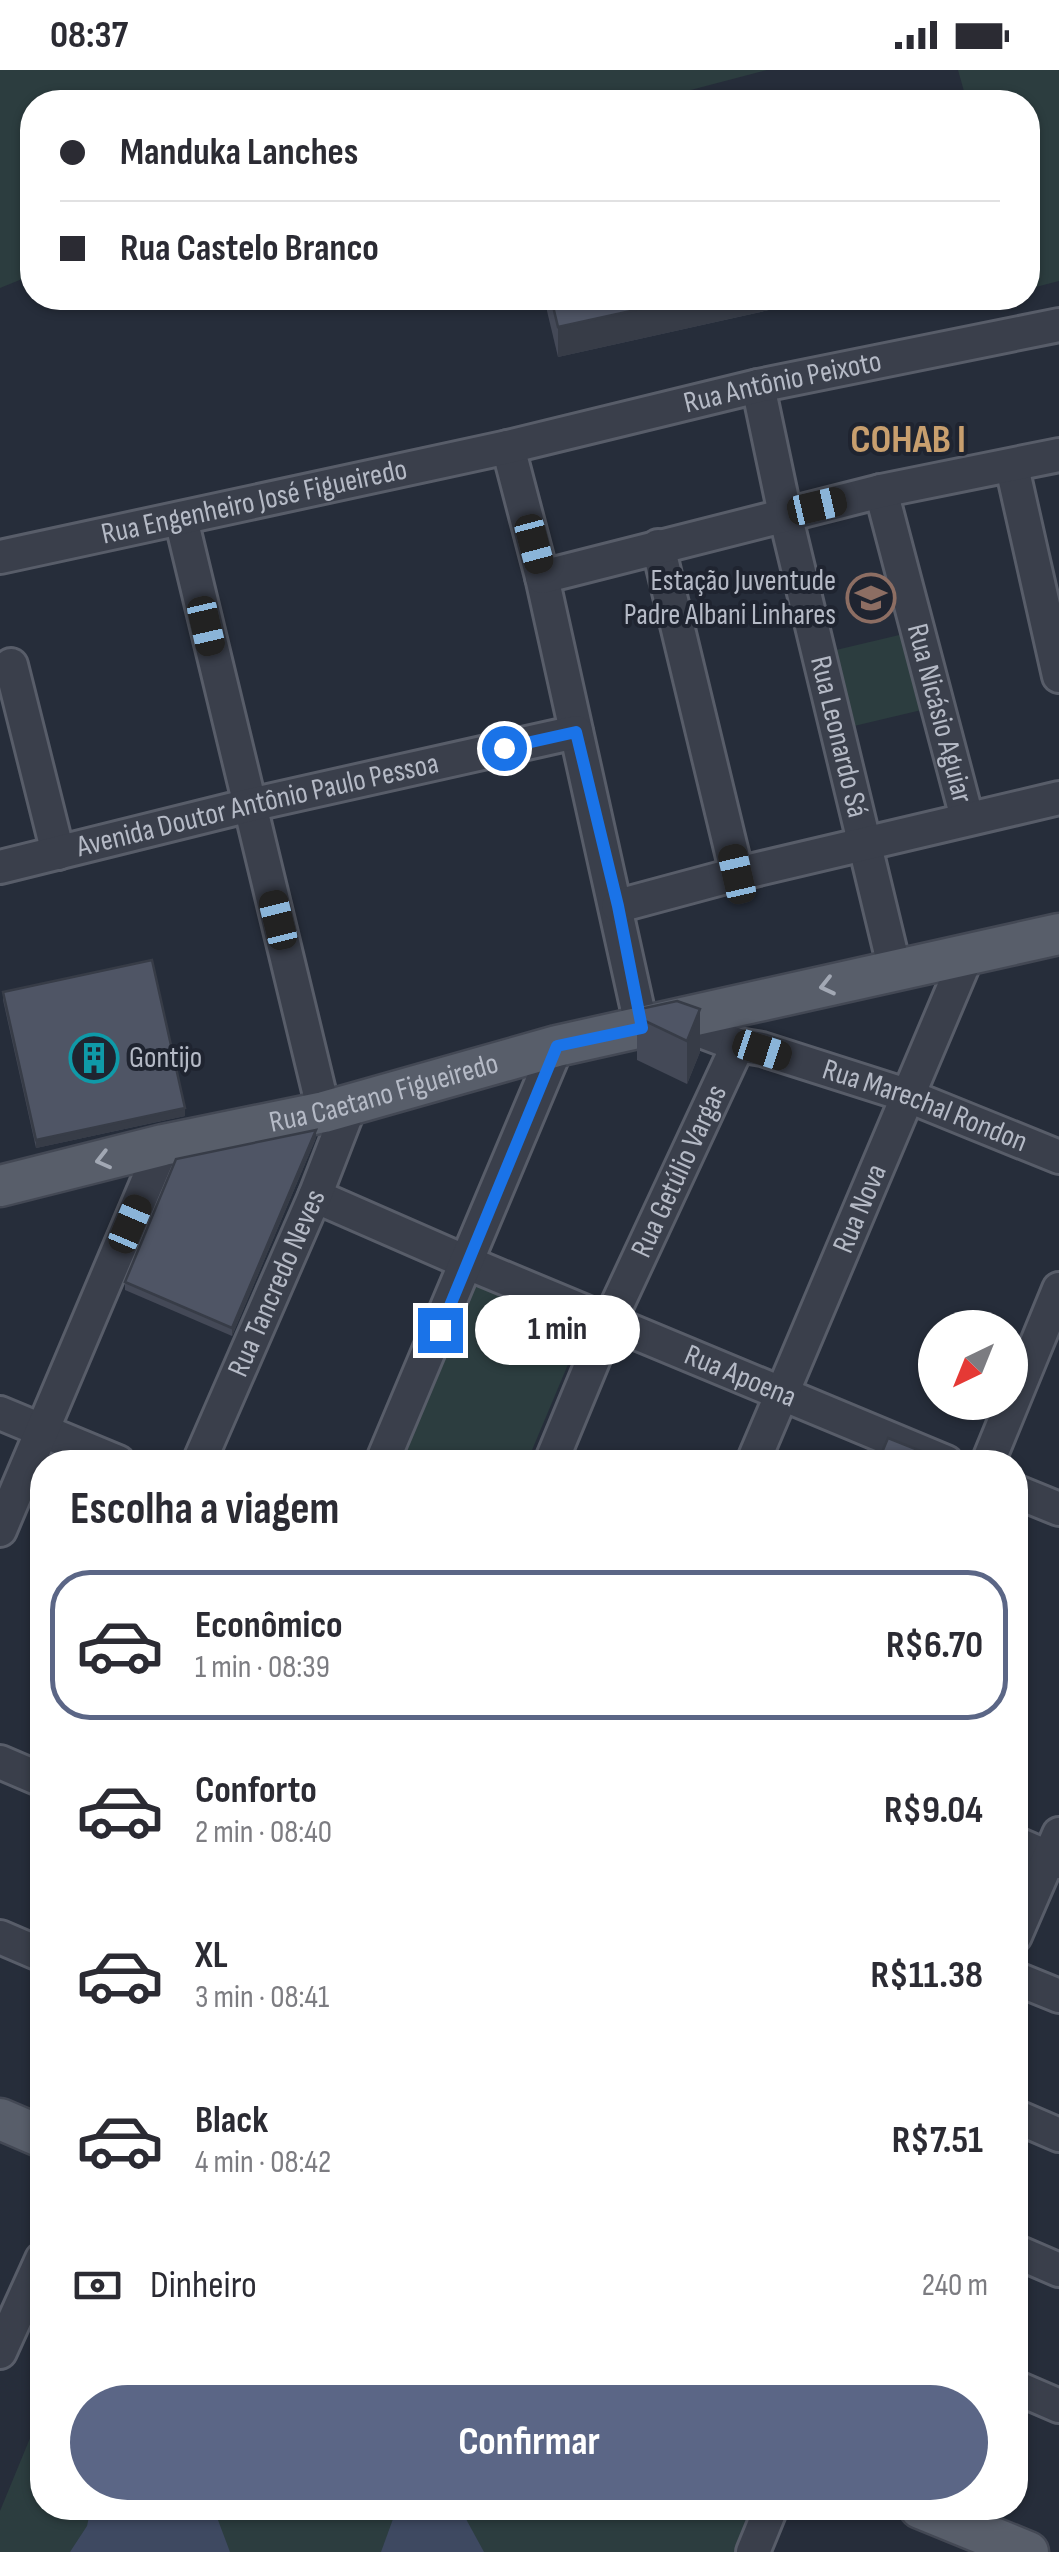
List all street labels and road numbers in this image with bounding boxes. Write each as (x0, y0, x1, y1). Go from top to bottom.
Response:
street label: Rua Antônio Peixoto (680, 343, 885, 421)
street label: Rua Engenheiro José Figueiredo (98, 451, 410, 553)
street label: Rua Nicásio Aguiar (899, 620, 980, 807)
street label: Rua Leonardo Sá (802, 652, 876, 821)
street label: Avenida Doutor Antônio Paulo Pessoa (72, 745, 442, 866)
street label: Rua Caetano Figueiredo (266, 1045, 503, 1141)
street label: Rua Marechal Rondon (818, 1052, 1032, 1160)
street label: Rua Getúlio Vargas (624, 1079, 735, 1263)
street label: Rua Nova (825, 1159, 895, 1259)
street label: Rua Tancredo Neves (220, 1184, 334, 1382)
street label: Rua Apoena (679, 1337, 801, 1416)

